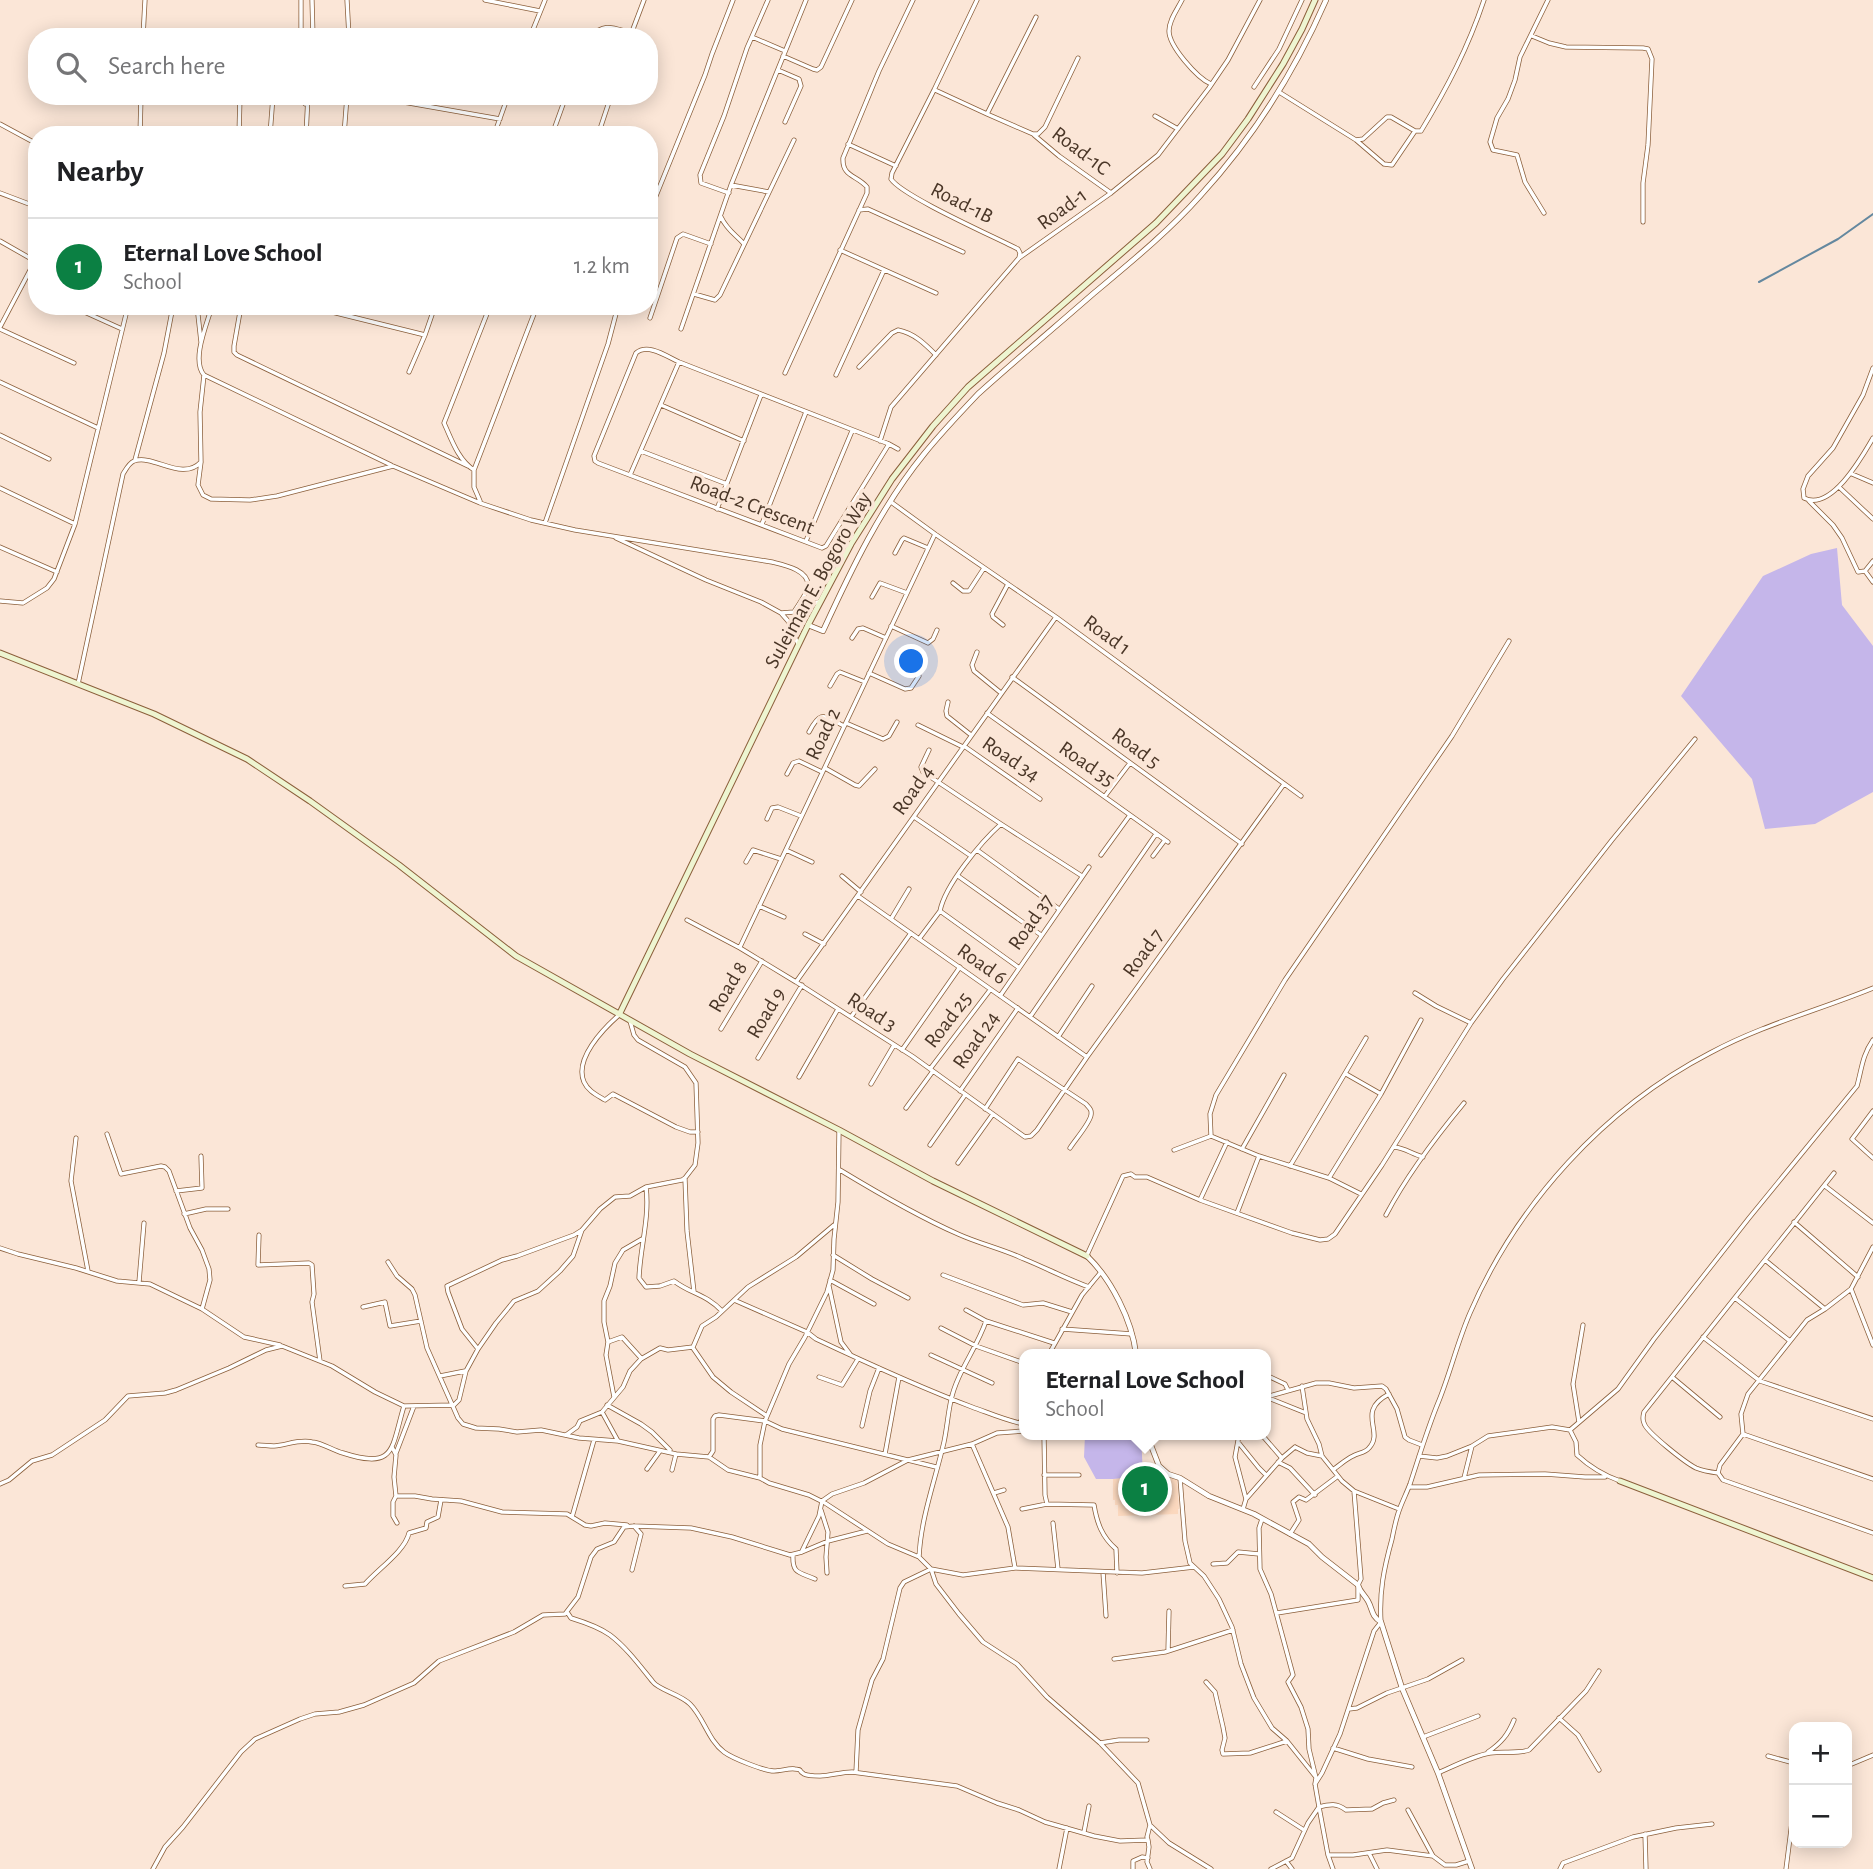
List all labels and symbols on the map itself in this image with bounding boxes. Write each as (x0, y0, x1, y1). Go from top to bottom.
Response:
street label: Road-1C (1048, 123, 1114, 179)
street label: Road-1B (928, 178, 996, 228)
street label: Road-1 (1033, 184, 1091, 234)
street label: Road-2 Crescent (687, 472, 817, 538)
street label: Suleiman E. Bogoro Way (761, 488, 875, 672)
street label: Road 1 (1080, 611, 1134, 659)
your location (894, 644, 928, 678)
street label: Road 2 (802, 705, 844, 763)
street label: Road 5 (1108, 724, 1164, 772)
street label: Road 34 (979, 732, 1043, 786)
street label: Road 35 (1055, 737, 1119, 791)
street label: Road 4 (889, 761, 937, 819)
street label: Road 37 (1004, 890, 1058, 954)
street label: Road 7 (1119, 925, 1168, 981)
street label: Road 6 (953, 940, 1011, 988)
street label: Road 8 (705, 958, 751, 1016)
street label: Road 9 (743, 984, 789, 1042)
street label: Road 25 (920, 988, 976, 1052)
street label: Road 3 (844, 989, 900, 1035)
street label: Road 24 (949, 1007, 1003, 1073)
pin: 1 (1122, 1463, 1168, 1515)

